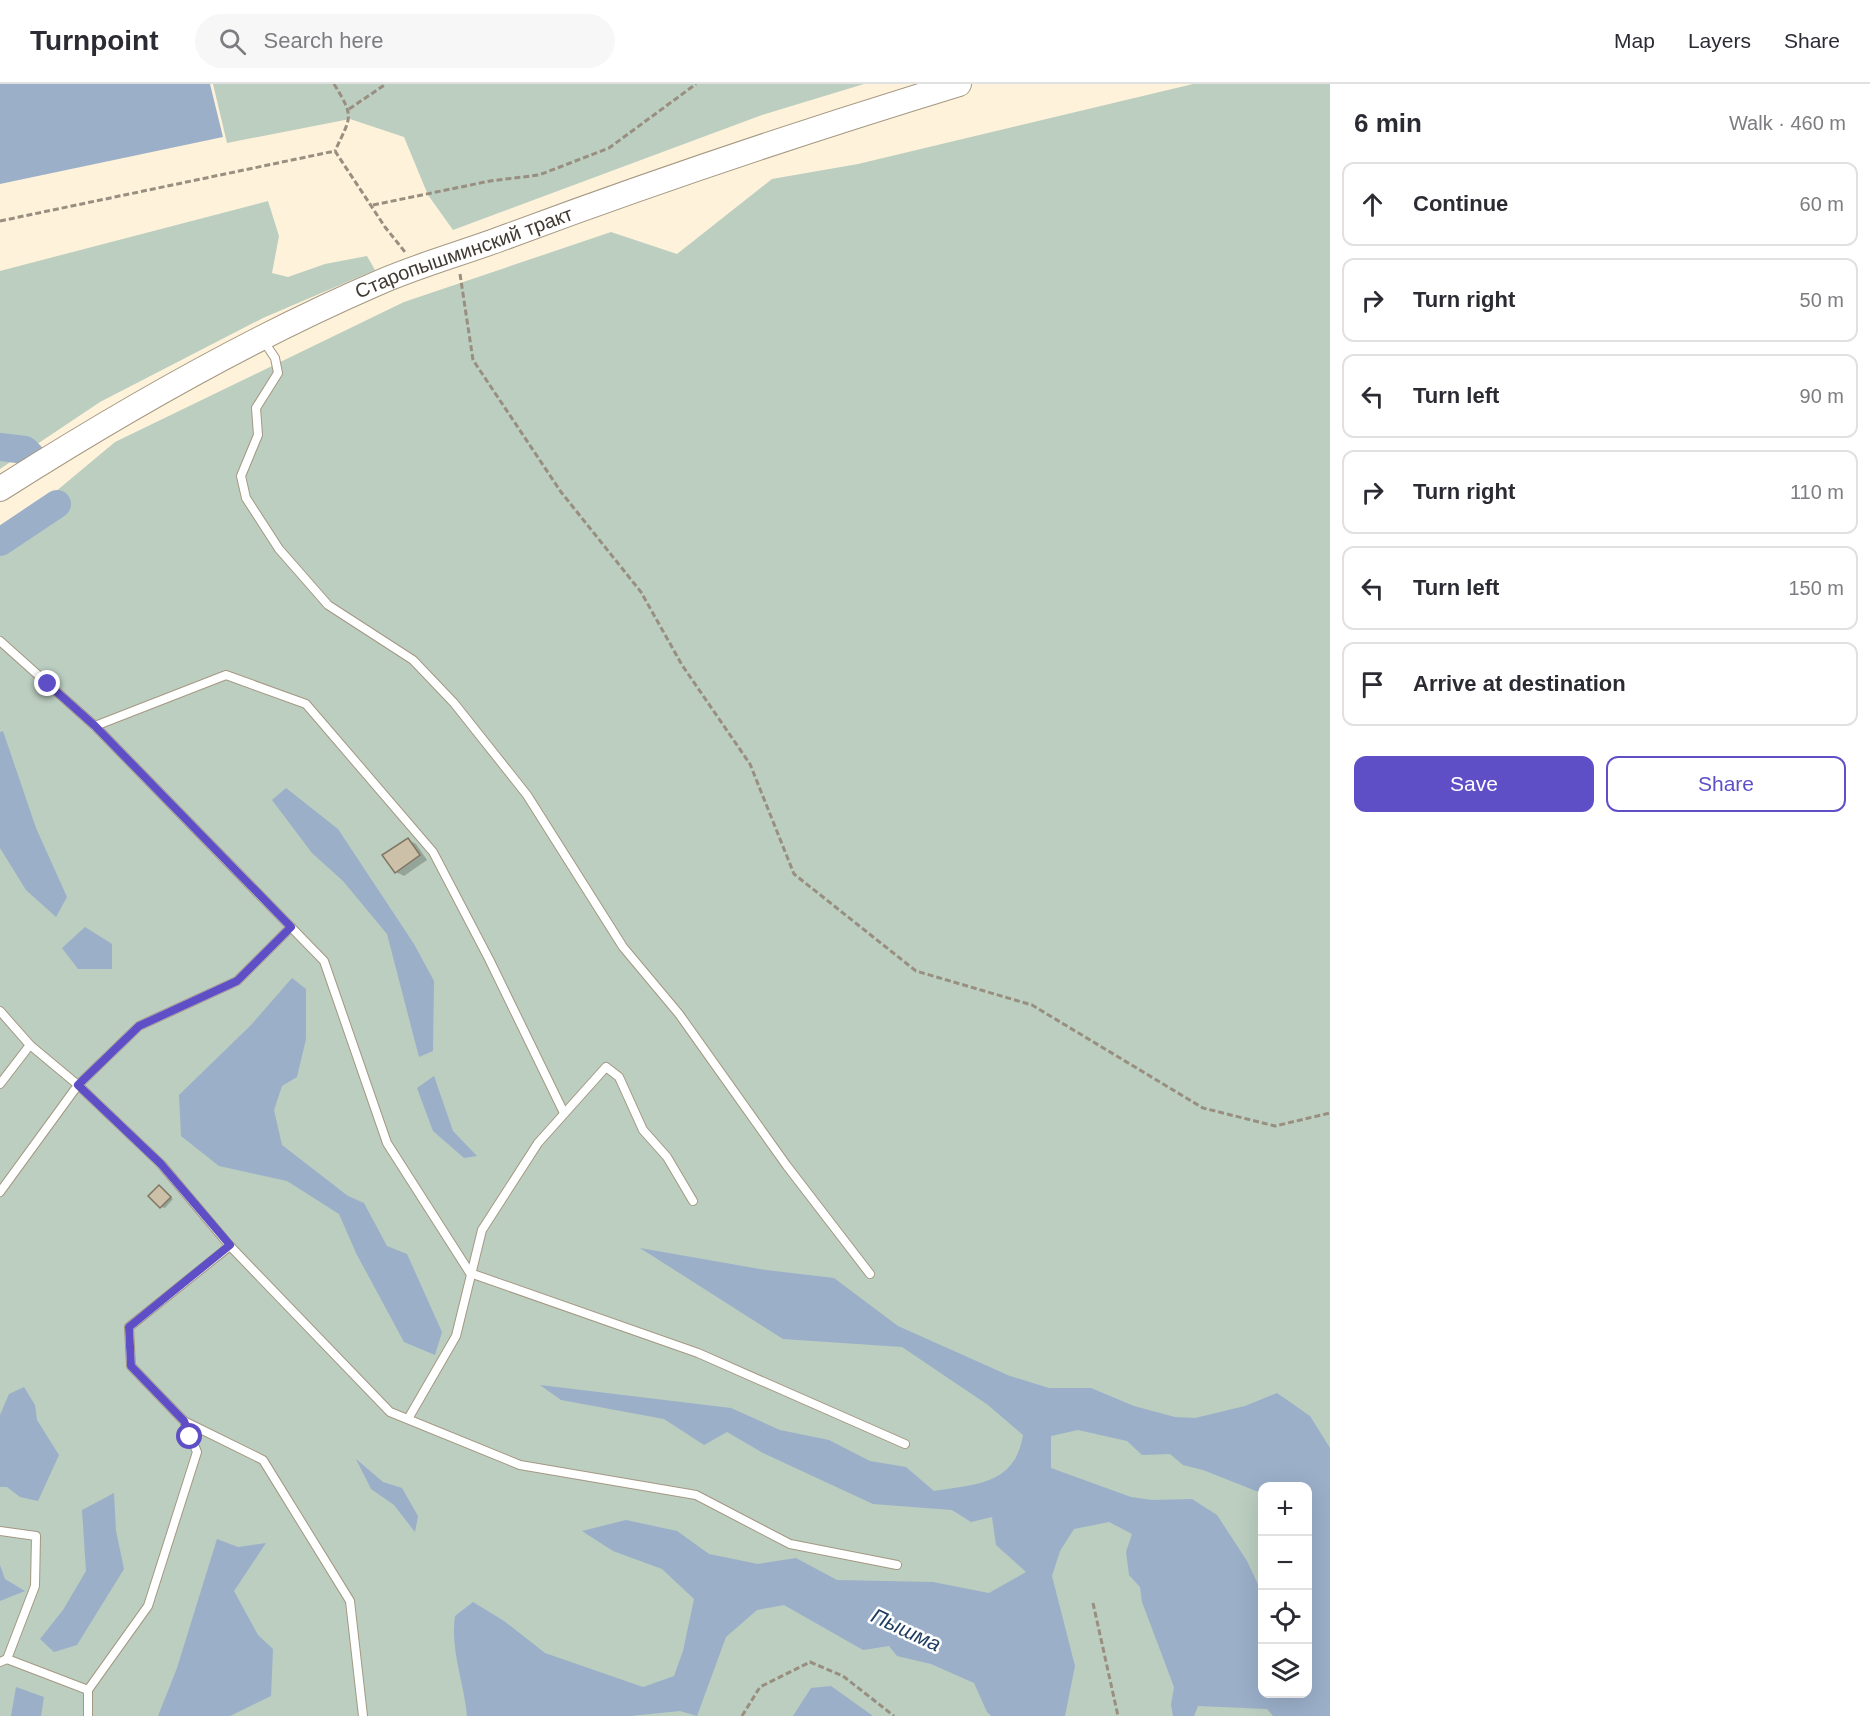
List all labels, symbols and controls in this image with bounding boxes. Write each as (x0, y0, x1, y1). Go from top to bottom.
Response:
search box (195, 14, 615, 68)
text: Turnpoint (30, 25, 159, 56)
icon: search (216, 25, 249, 58)
text: Search here (264, 28, 383, 53)
text: Map (1614, 29, 1655, 52)
text: Layers (1688, 29, 1751, 52)
text: Share (1784, 29, 1840, 52)
text: 6 min (1354, 108, 1422, 138)
text: Walk · 460 m (1729, 112, 1846, 134)
icon: ahead (1356, 188, 1389, 221)
text: Continue (1413, 191, 1508, 216)
text: 60 m (1800, 193, 1844, 215)
street label: Старопышминский тракт (352, 202, 576, 303)
icon: right (1356, 284, 1389, 317)
text: Turn right (1413, 287, 1515, 312)
text: 50 m (1800, 289, 1844, 311)
icon: left (1356, 380, 1389, 413)
text: Turn left (1413, 383, 1499, 408)
text: 90 m (1800, 385, 1844, 407)
icon: right (1356, 476, 1389, 509)
text: Turn right (1413, 479, 1515, 504)
text: 110 m (1790, 481, 1844, 503)
icon: left (1356, 572, 1389, 605)
text: Turn left (1413, 575, 1499, 600)
text: 150 m (1788, 577, 1844, 599)
icon: arrive (1356, 668, 1389, 701)
route end (34, 670, 60, 696)
text: Arrive at destination (1413, 671, 1626, 696)
button: Save (1354, 756, 1594, 812)
button: Share (1606, 756, 1846, 812)
route start (176, 1423, 202, 1449)
map controls (1258, 1482, 1312, 1698)
button: + (1258, 1482, 1312, 1536)
button: − (1258, 1536, 1312, 1590)
button: locate (1258, 1590, 1312, 1644)
water label: Пышма (868, 1603, 945, 1656)
button: layers (1258, 1644, 1312, 1698)

